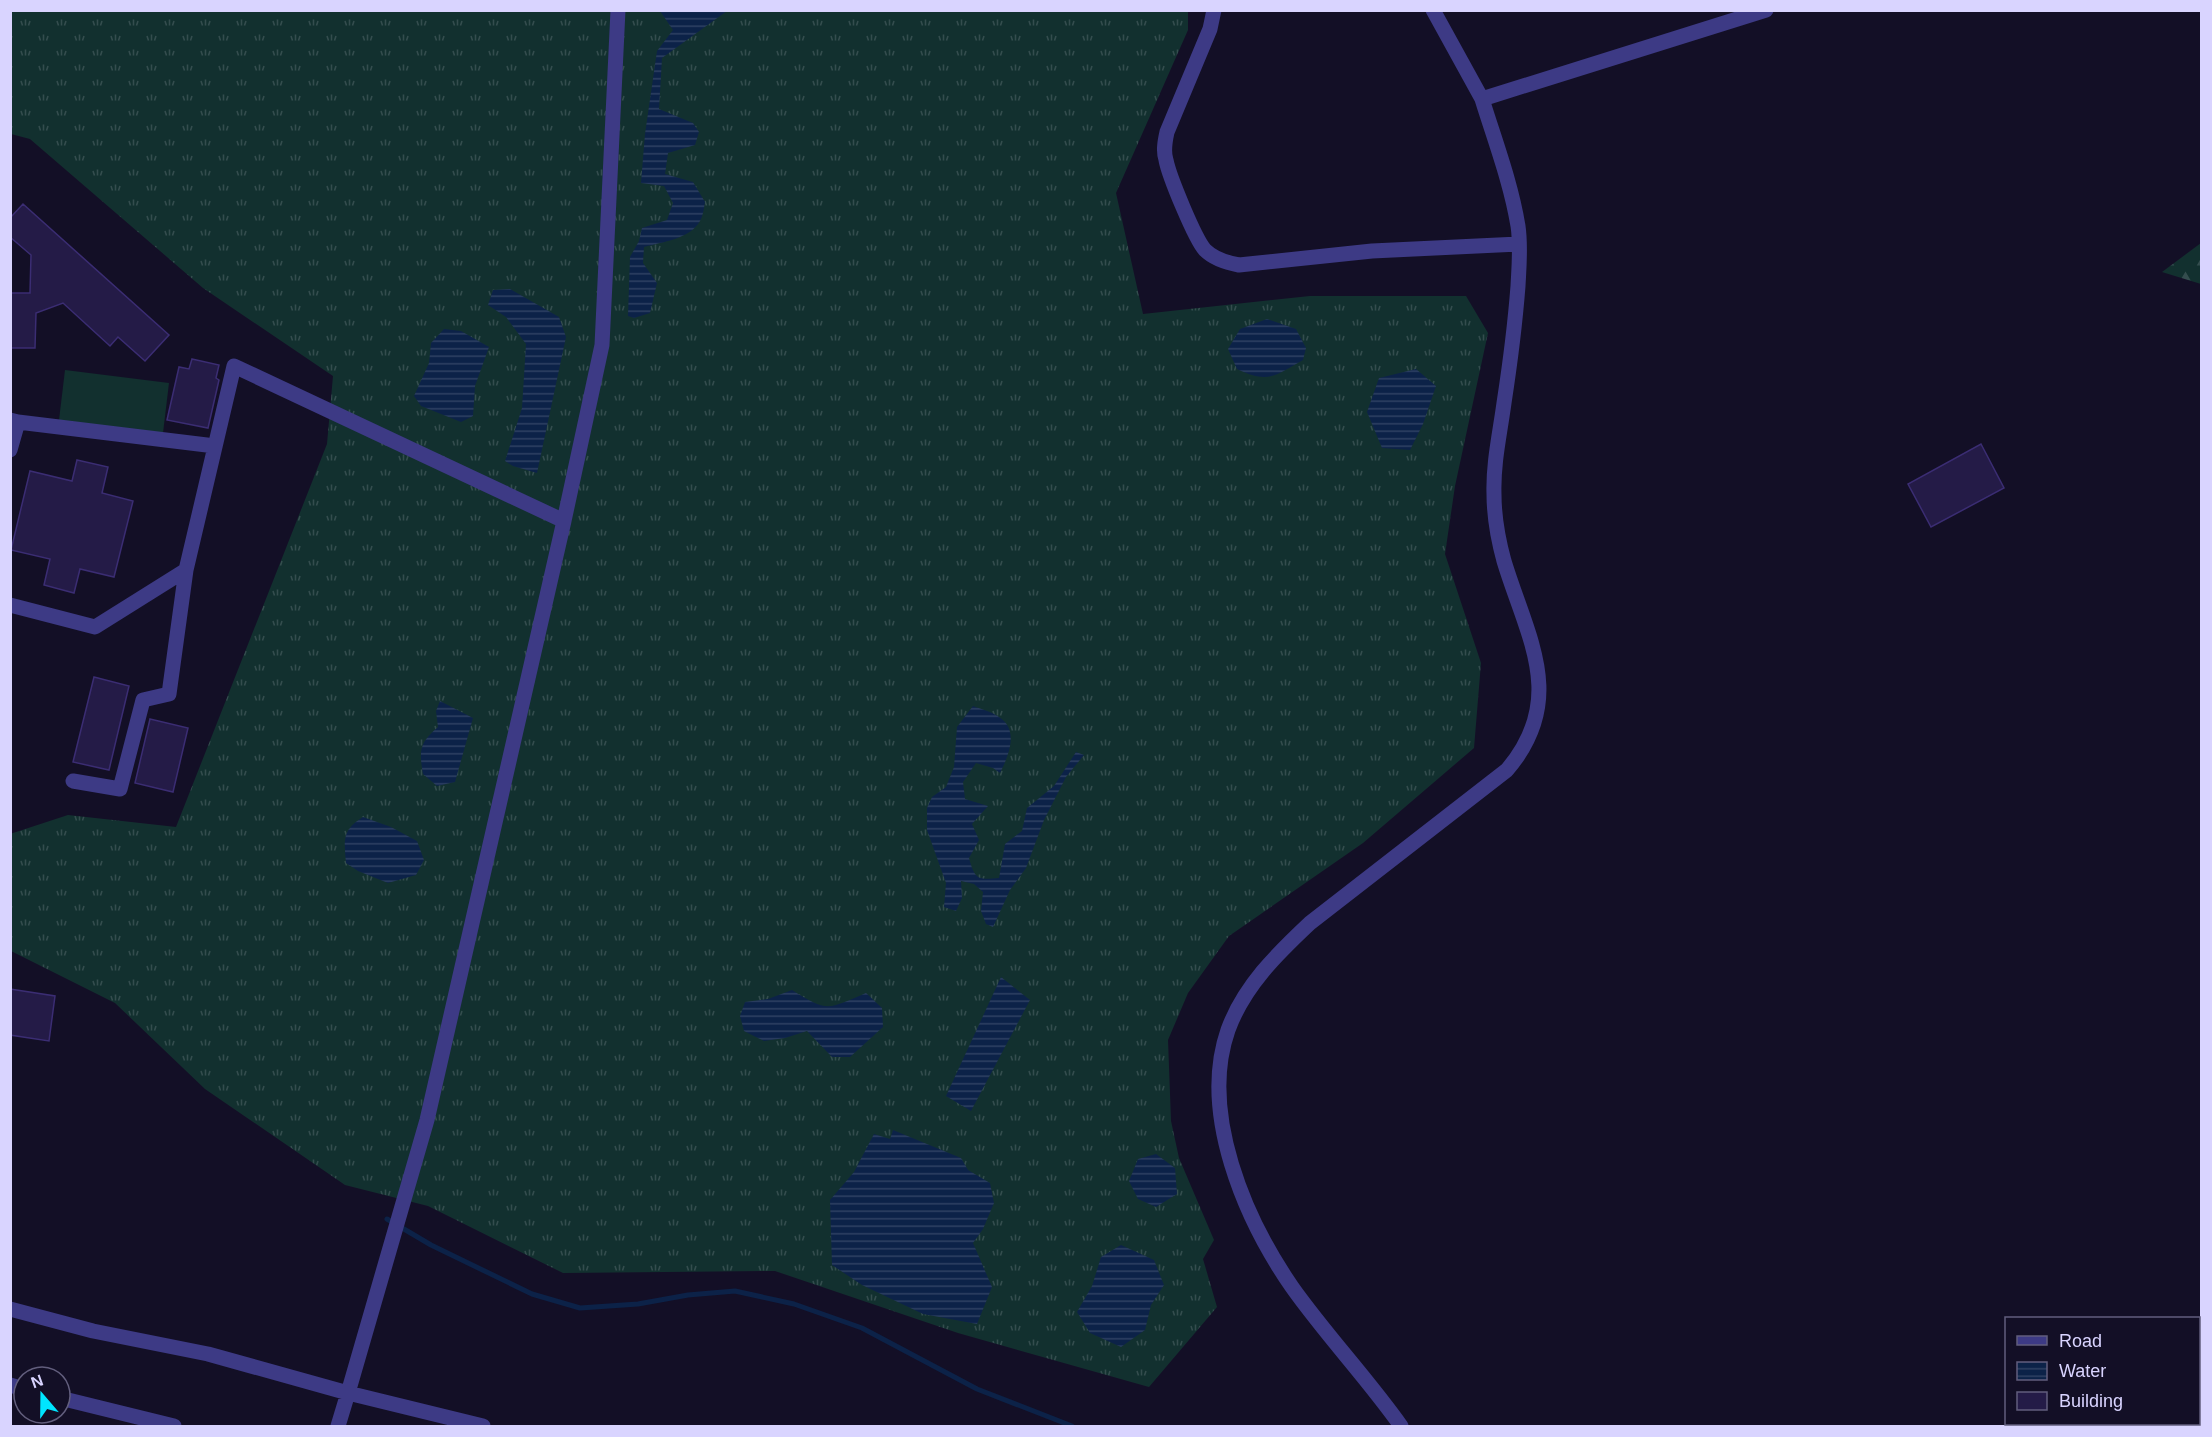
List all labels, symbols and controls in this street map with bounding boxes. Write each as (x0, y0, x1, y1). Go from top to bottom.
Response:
legend (2005, 1317, 2200, 1425)
text: Road (2059, 1331, 2102, 1351)
text: Water (2059, 1361, 2106, 1381)
north arrow (12, 1365, 72, 1425)
text: N (29, 1371, 45, 1391)
text: Building (2059, 1391, 2123, 1411)

